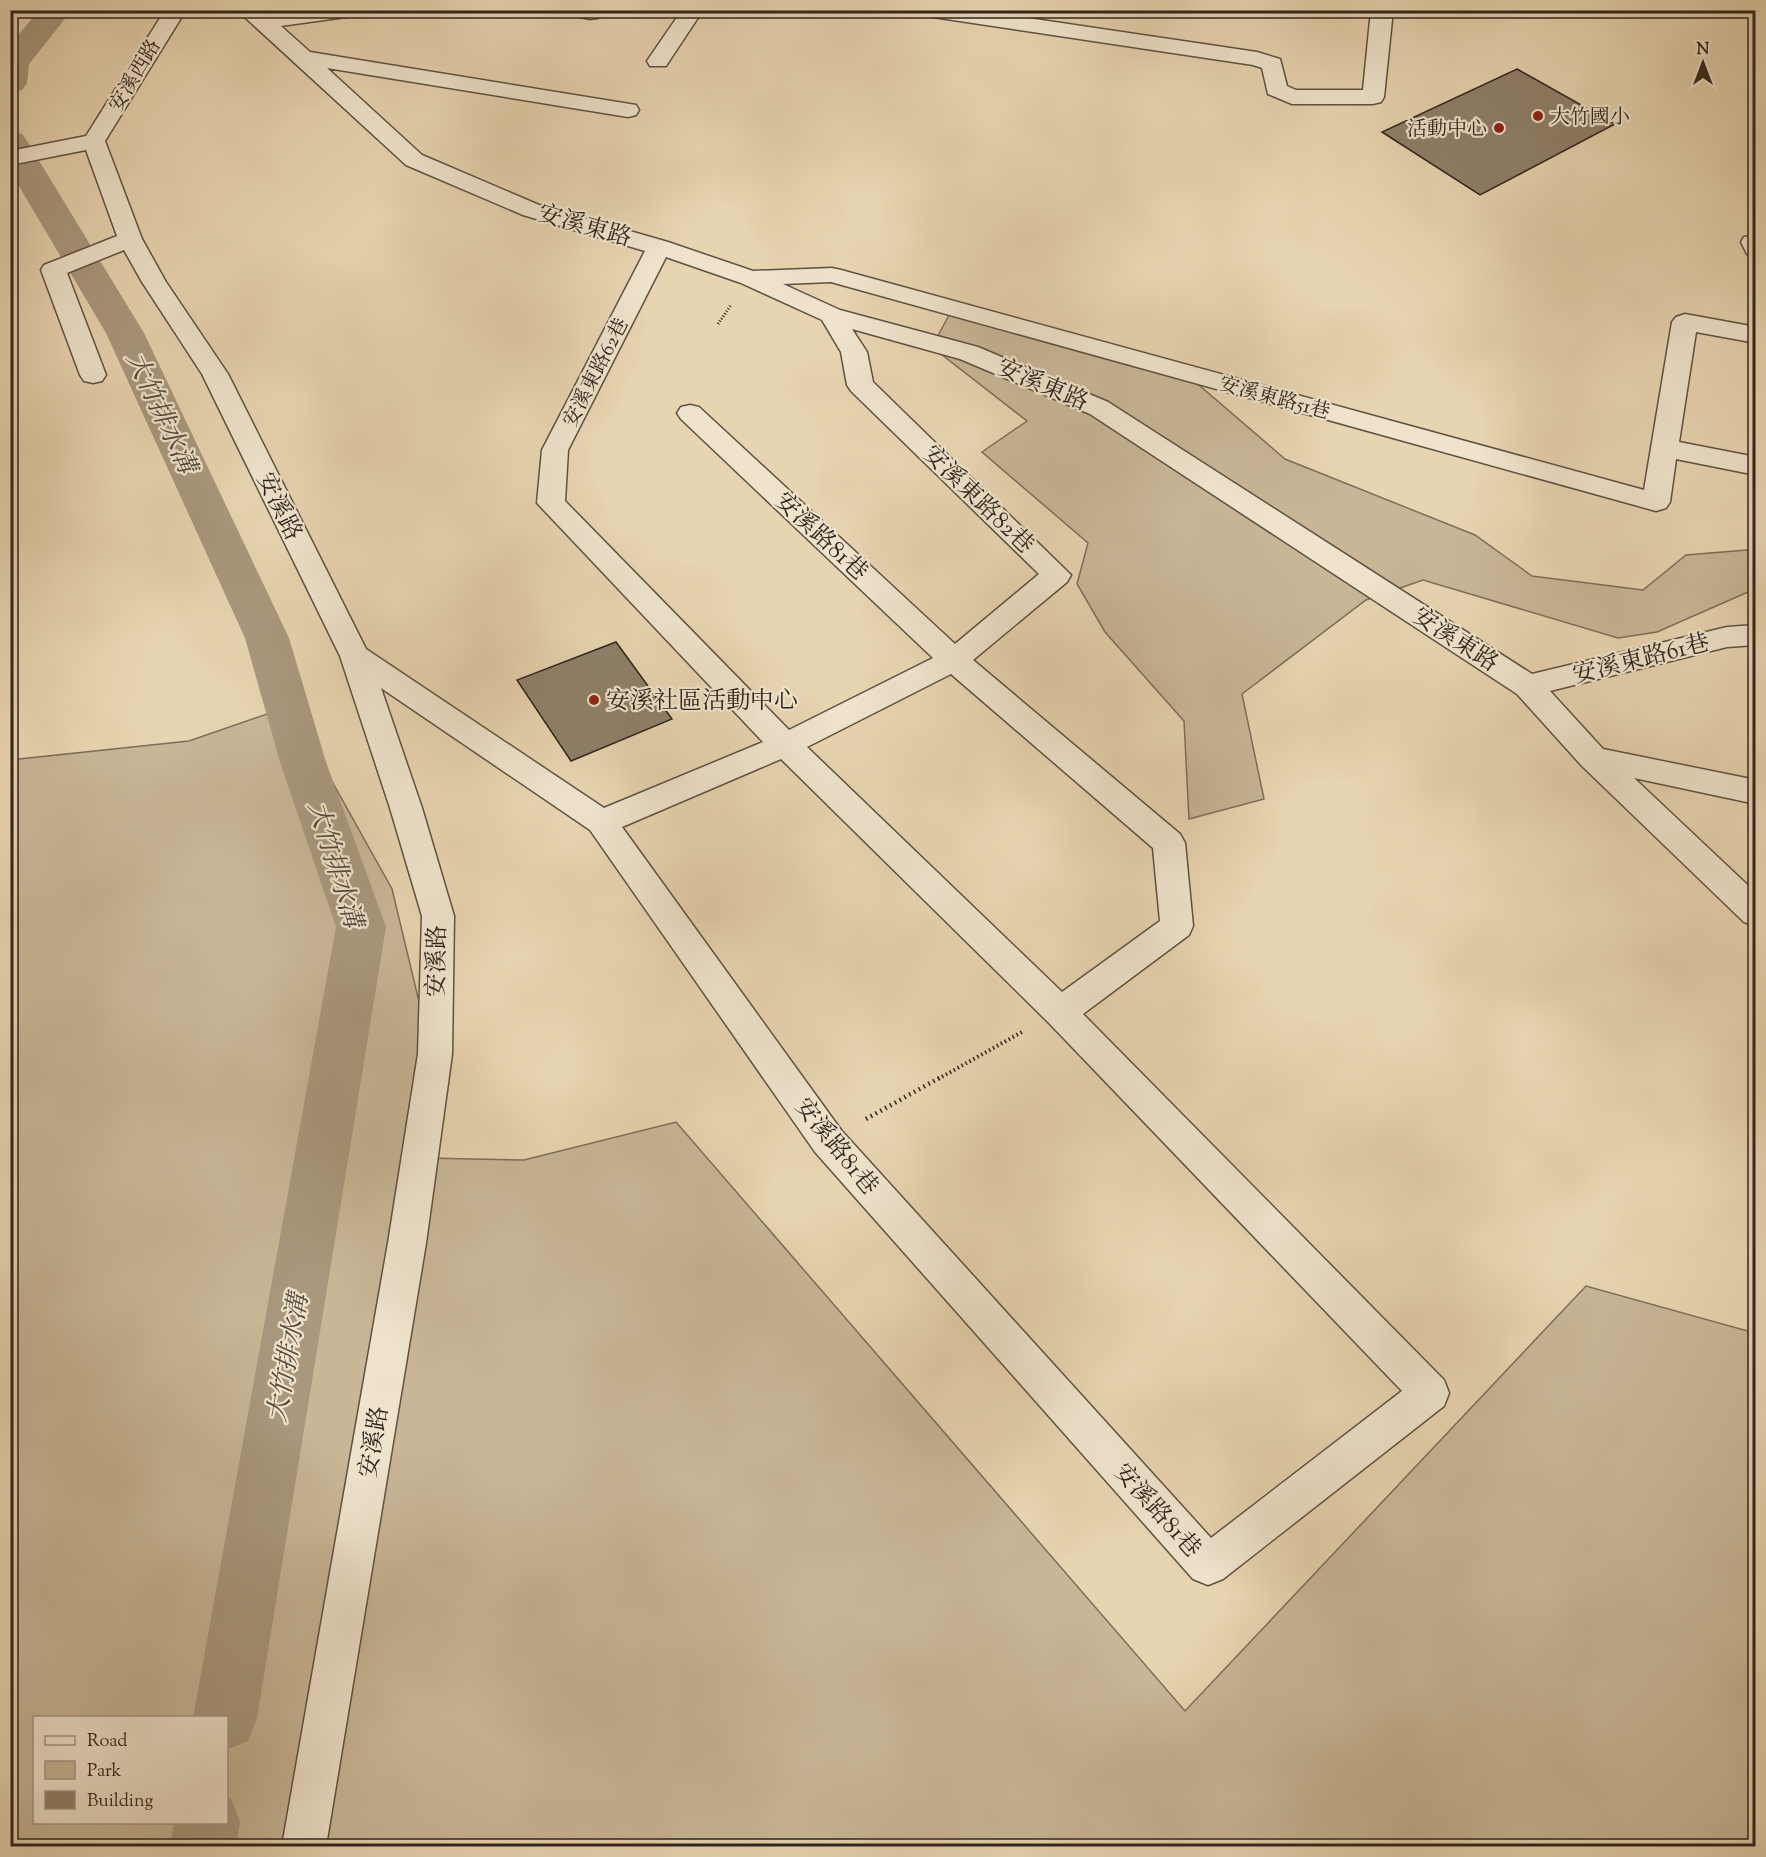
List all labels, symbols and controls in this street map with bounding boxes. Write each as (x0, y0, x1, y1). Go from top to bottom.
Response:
north arrow (1673, 33, 1733, 93)
street label: 安溪西路 (103, 35, 169, 118)
text: N (1697, 39, 1710, 62)
place label: 大竹國小 (1550, 104, 1630, 133)
marker: 大竹國小 (1531, 109, 1545, 123)
place label: 活動中心 (1407, 116, 1487, 145)
marker: 活動中心 (1492, 121, 1506, 135)
street label: 安溪東路 (534, 197, 635, 256)
street label: 安溪東路62巷 (557, 313, 637, 433)
water label: 大竹排水溝 (115, 346, 206, 483)
street label: 安溪東路 (991, 351, 1093, 420)
street label: 安溪東路51巷 (1216, 371, 1333, 428)
street label: 安溪東路82巷 (914, 439, 1041, 562)
street label: 安溪路 (247, 467, 309, 547)
street label: 安溪路81巷 (767, 485, 875, 590)
street label: 安溪東路 (1405, 600, 1504, 681)
street label: 安溪東路61巷 (1570, 627, 1713, 693)
place label: 安溪社區活動中心 (606, 685, 798, 719)
marker: 安溪社區活動中心 (587, 693, 601, 707)
water label: 大竹排水溝 (297, 797, 371, 936)
street label: 安溪路 (420, 925, 456, 997)
street label: 安溪路81巷 (786, 1091, 885, 1203)
water label: 大竹排水溝 (260, 1287, 320, 1426)
street label: 安溪路 (352, 1404, 398, 1481)
street label: 安溪路81巷 (1105, 1457, 1208, 1566)
legend (33, 1716, 228, 1824)
text: Road (87, 1729, 127, 1755)
text: Park (87, 1759, 122, 1785)
text: Building (87, 1789, 153, 1815)

